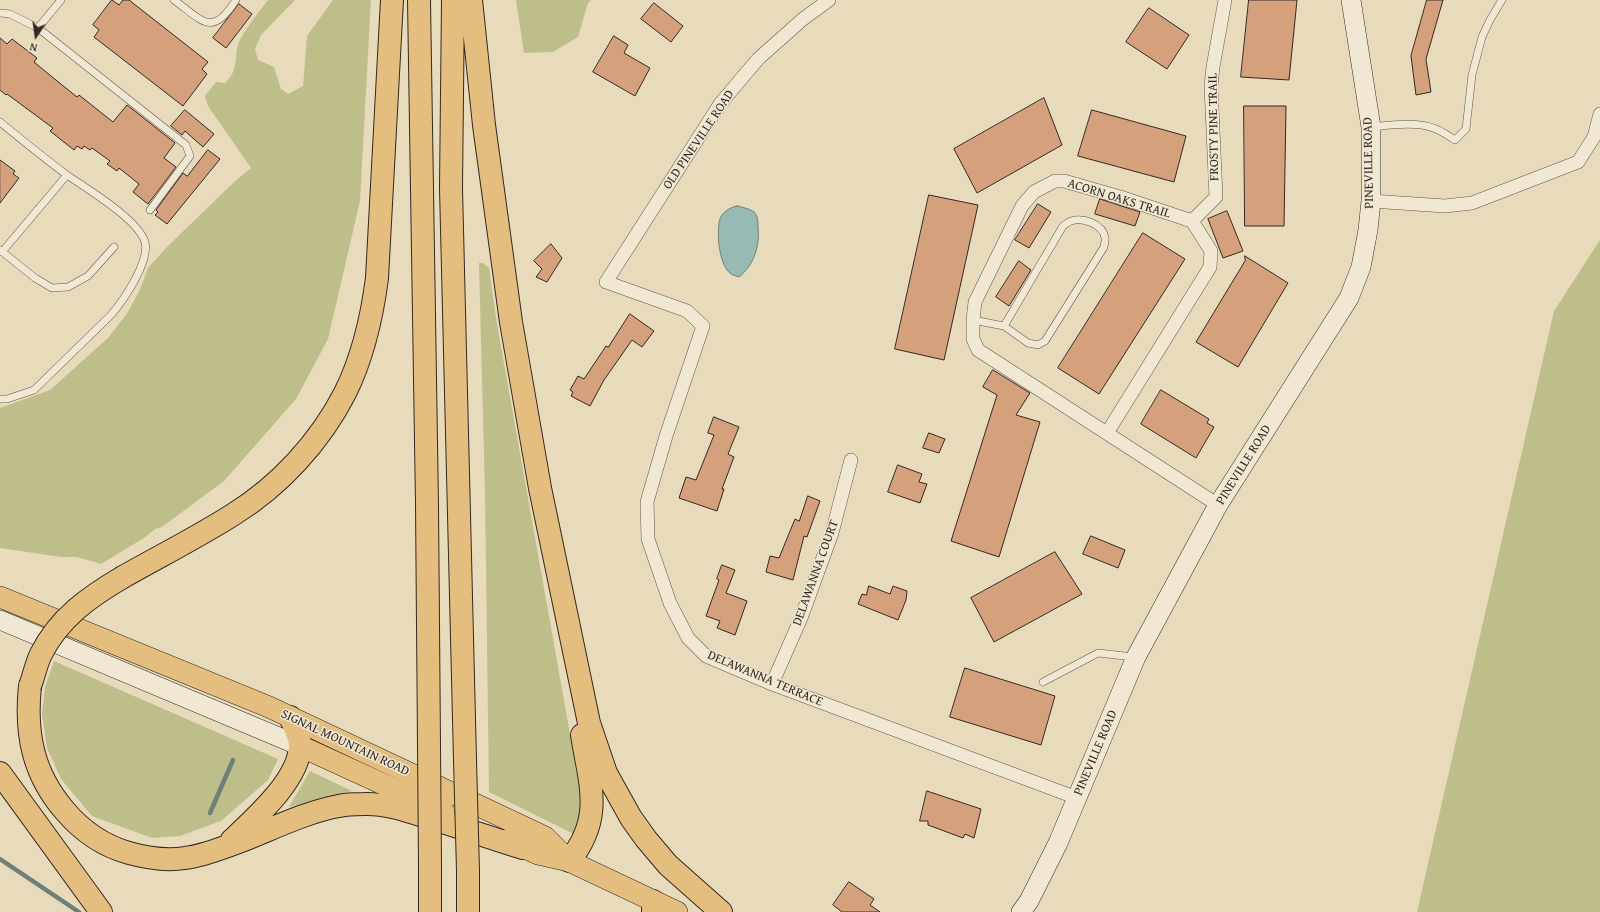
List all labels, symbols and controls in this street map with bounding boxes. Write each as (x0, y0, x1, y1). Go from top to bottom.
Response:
north arrow (16, 16, 56, 56)
text: N (28, 39, 39, 56)
street label: FROSTY PINE TRAIL (1205, 73, 1223, 181)
street label: OLD PINEVILLE ROAD (660, 87, 738, 193)
street label: PINEVILLE ROAD (1360, 117, 1378, 209)
street label: ACORN OAKS TRAIL (1066, 176, 1172, 222)
street label: PINEVILLE ROAD (1213, 422, 1275, 508)
street label: DELAWANNA COURT (790, 518, 842, 628)
street label: DELAWANNA TERRACE (705, 648, 825, 710)
street label: SIGNAL MOUNTAIN ROAD (278, 706, 412, 780)
street label: PINEVILLE ROAD (1071, 708, 1121, 798)

